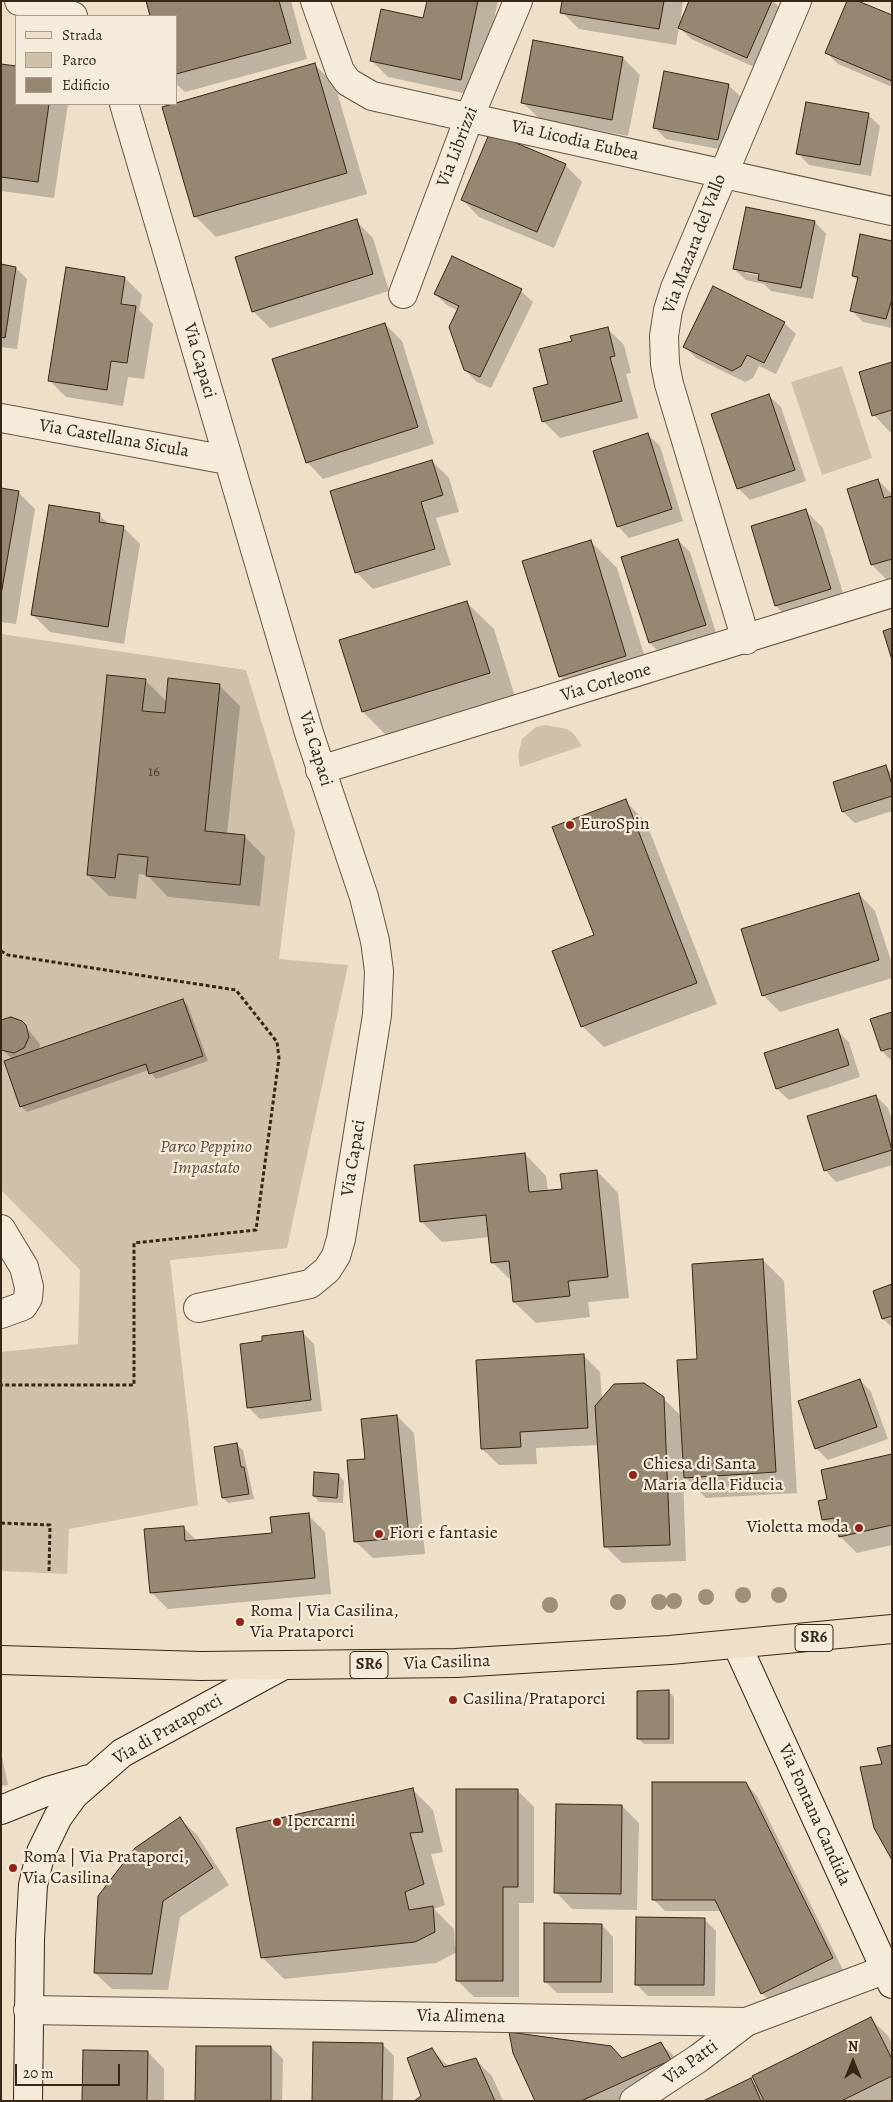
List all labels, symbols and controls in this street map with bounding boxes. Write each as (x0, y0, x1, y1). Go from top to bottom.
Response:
legend (15, 15, 178, 105)
text: Strada (62, 25, 103, 45)
text: Parco (62, 50, 96, 70)
text: Edificio (62, 75, 110, 95)
street label: Via Librizzi (433, 104, 483, 190)
street label: Via Licodia Eubea (509, 116, 641, 166)
street label: Via Mazara del Vallo (658, 171, 732, 317)
street label: Via Capaci (178, 321, 220, 401)
street label: Via Castellana Sicula (37, 415, 191, 463)
street label: Via Corleone (558, 659, 654, 707)
street label: Via Capaci (293, 709, 337, 789)
house number: 16 (148, 763, 160, 781)
place label: EuroSpin (580, 814, 650, 836)
marker: EuroSpin (564, 819, 576, 831)
street label: Via Capaci (337, 1118, 371, 1198)
park label: Parco Peppino Impastato (160, 1137, 252, 1180)
place label: Chiesa di Santa Maria della Fiducia (643, 1454, 783, 1496)
marker: Chiesa di Santa Maria della Fiducia (627, 1469, 639, 1481)
place label: Violetta moda (746, 1517, 849, 1539)
marker: Violetta moda (853, 1522, 865, 1534)
place label: Fiori e fantasie (389, 1523, 498, 1545)
marker: Fiori e fantasie (373, 1528, 385, 1540)
place label: Roma | Via Casilina, Via Prataporci (250, 1601, 399, 1644)
marker: Roma | Via Casilina, Via Prataporci (234, 1616, 246, 1628)
road number: SR6 (795, 1625, 833, 1652)
street label: Via Casilina (403, 1651, 491, 1675)
road number: SR6 (350, 1652, 388, 1678)
place label: Casilina/Prataporci (463, 1689, 606, 1711)
street label: Via di Prataporci (109, 1690, 227, 1770)
marker: Casilina/Prataporci (447, 1694, 459, 1706)
street label: Via Fontana Candida (773, 1741, 855, 1889)
place label: Ipercarni (287, 1811, 355, 1833)
marker: Ipercarni (271, 1816, 283, 1828)
place label: Roma | Via Prataporci, Via Casilina (23, 1847, 189, 1890)
marker: Roma | Via Prataporci, Via Casilina (7, 1862, 19, 1874)
street label: Via Alimena (417, 2005, 505, 2029)
street label: Via Patti (659, 2036, 723, 2090)
north arrow (828, 2037, 878, 2087)
text: N (848, 2037, 858, 2056)
scale bar (18, 2054, 122, 2086)
text: 20 m (23, 2063, 54, 2083)

